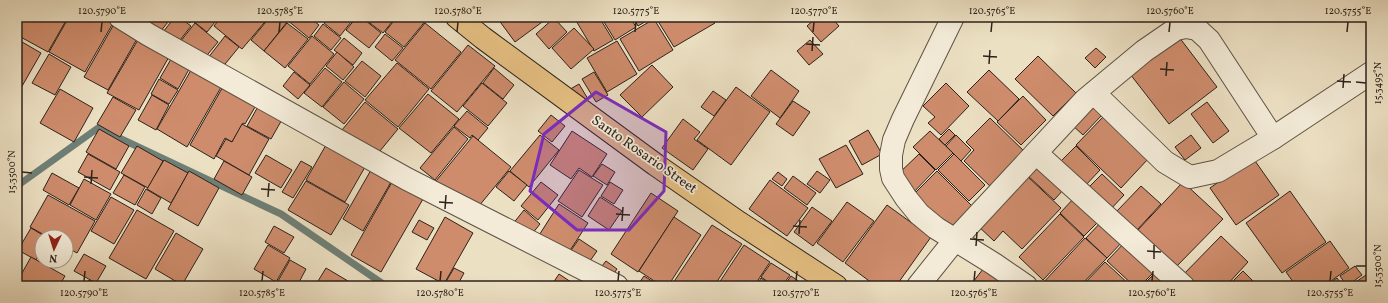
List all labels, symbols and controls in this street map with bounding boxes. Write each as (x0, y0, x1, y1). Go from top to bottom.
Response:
text: 120.5790°E (78, 4, 126, 18)
text: 120.5785°E (257, 4, 303, 18)
text: 120.5780°E (434, 4, 482, 18)
text: 120.5775°E (613, 4, 659, 18)
text: 120.5770°E (791, 4, 838, 18)
text: 120.5765°E (969, 4, 1015, 18)
text: 120.5760°E (1146, 4, 1194, 18)
text: 120.5755°E (1325, 4, 1371, 18)
text: 15.3495°N (1371, 61, 1385, 104)
street label: Santo Rosario Street (587, 111, 701, 199)
text: 15.3500°N (5, 150, 19, 194)
north arrow (34, 229, 74, 269)
text: 15.3500°N (1371, 244, 1385, 288)
text: N (49, 250, 58, 265)
text: 120.5790°E (60, 286, 108, 300)
text: 120.5785°E (239, 286, 285, 300)
text: 120.5780°E (416, 286, 464, 300)
text: 120.5775°E (595, 286, 641, 300)
text: 120.5770°E (773, 286, 820, 300)
text: 120.5765°E (951, 286, 997, 300)
text: 120.5760°E (1128, 286, 1176, 300)
text: 120.5755°E (1307, 286, 1353, 300)

